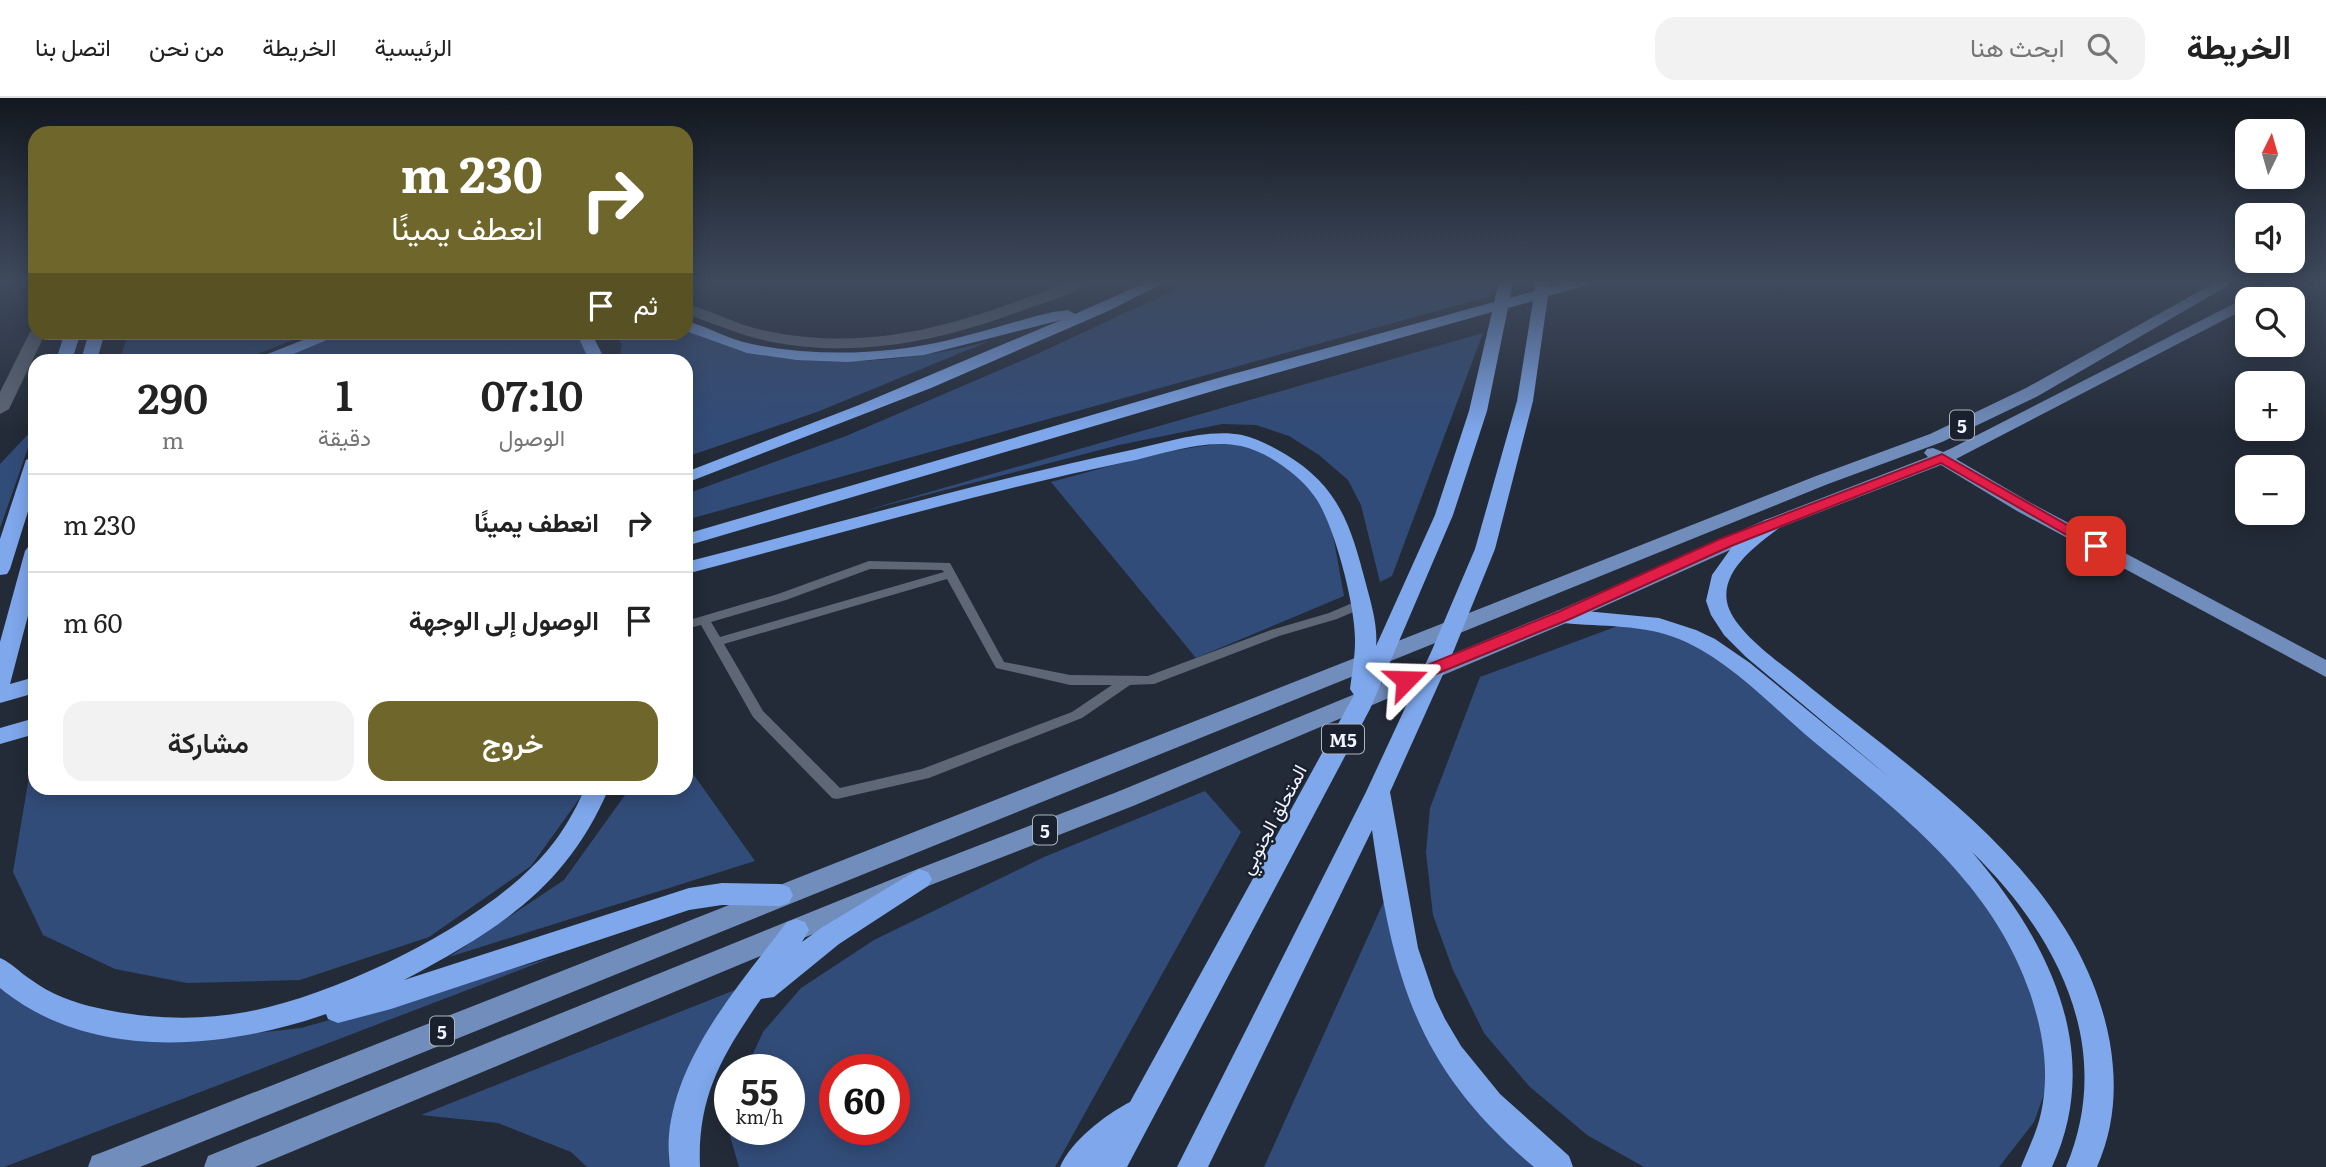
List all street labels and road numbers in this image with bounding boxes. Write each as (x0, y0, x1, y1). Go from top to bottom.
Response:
road number: 5 (1950, 410, 1974, 440)
road number: M5 (1322, 724, 1364, 754)
street label: المتحلق الجنوبي (1231, 759, 1315, 880)
road number: 5 (1033, 816, 1057, 844)
road number: 5 (430, 1016, 454, 1046)

